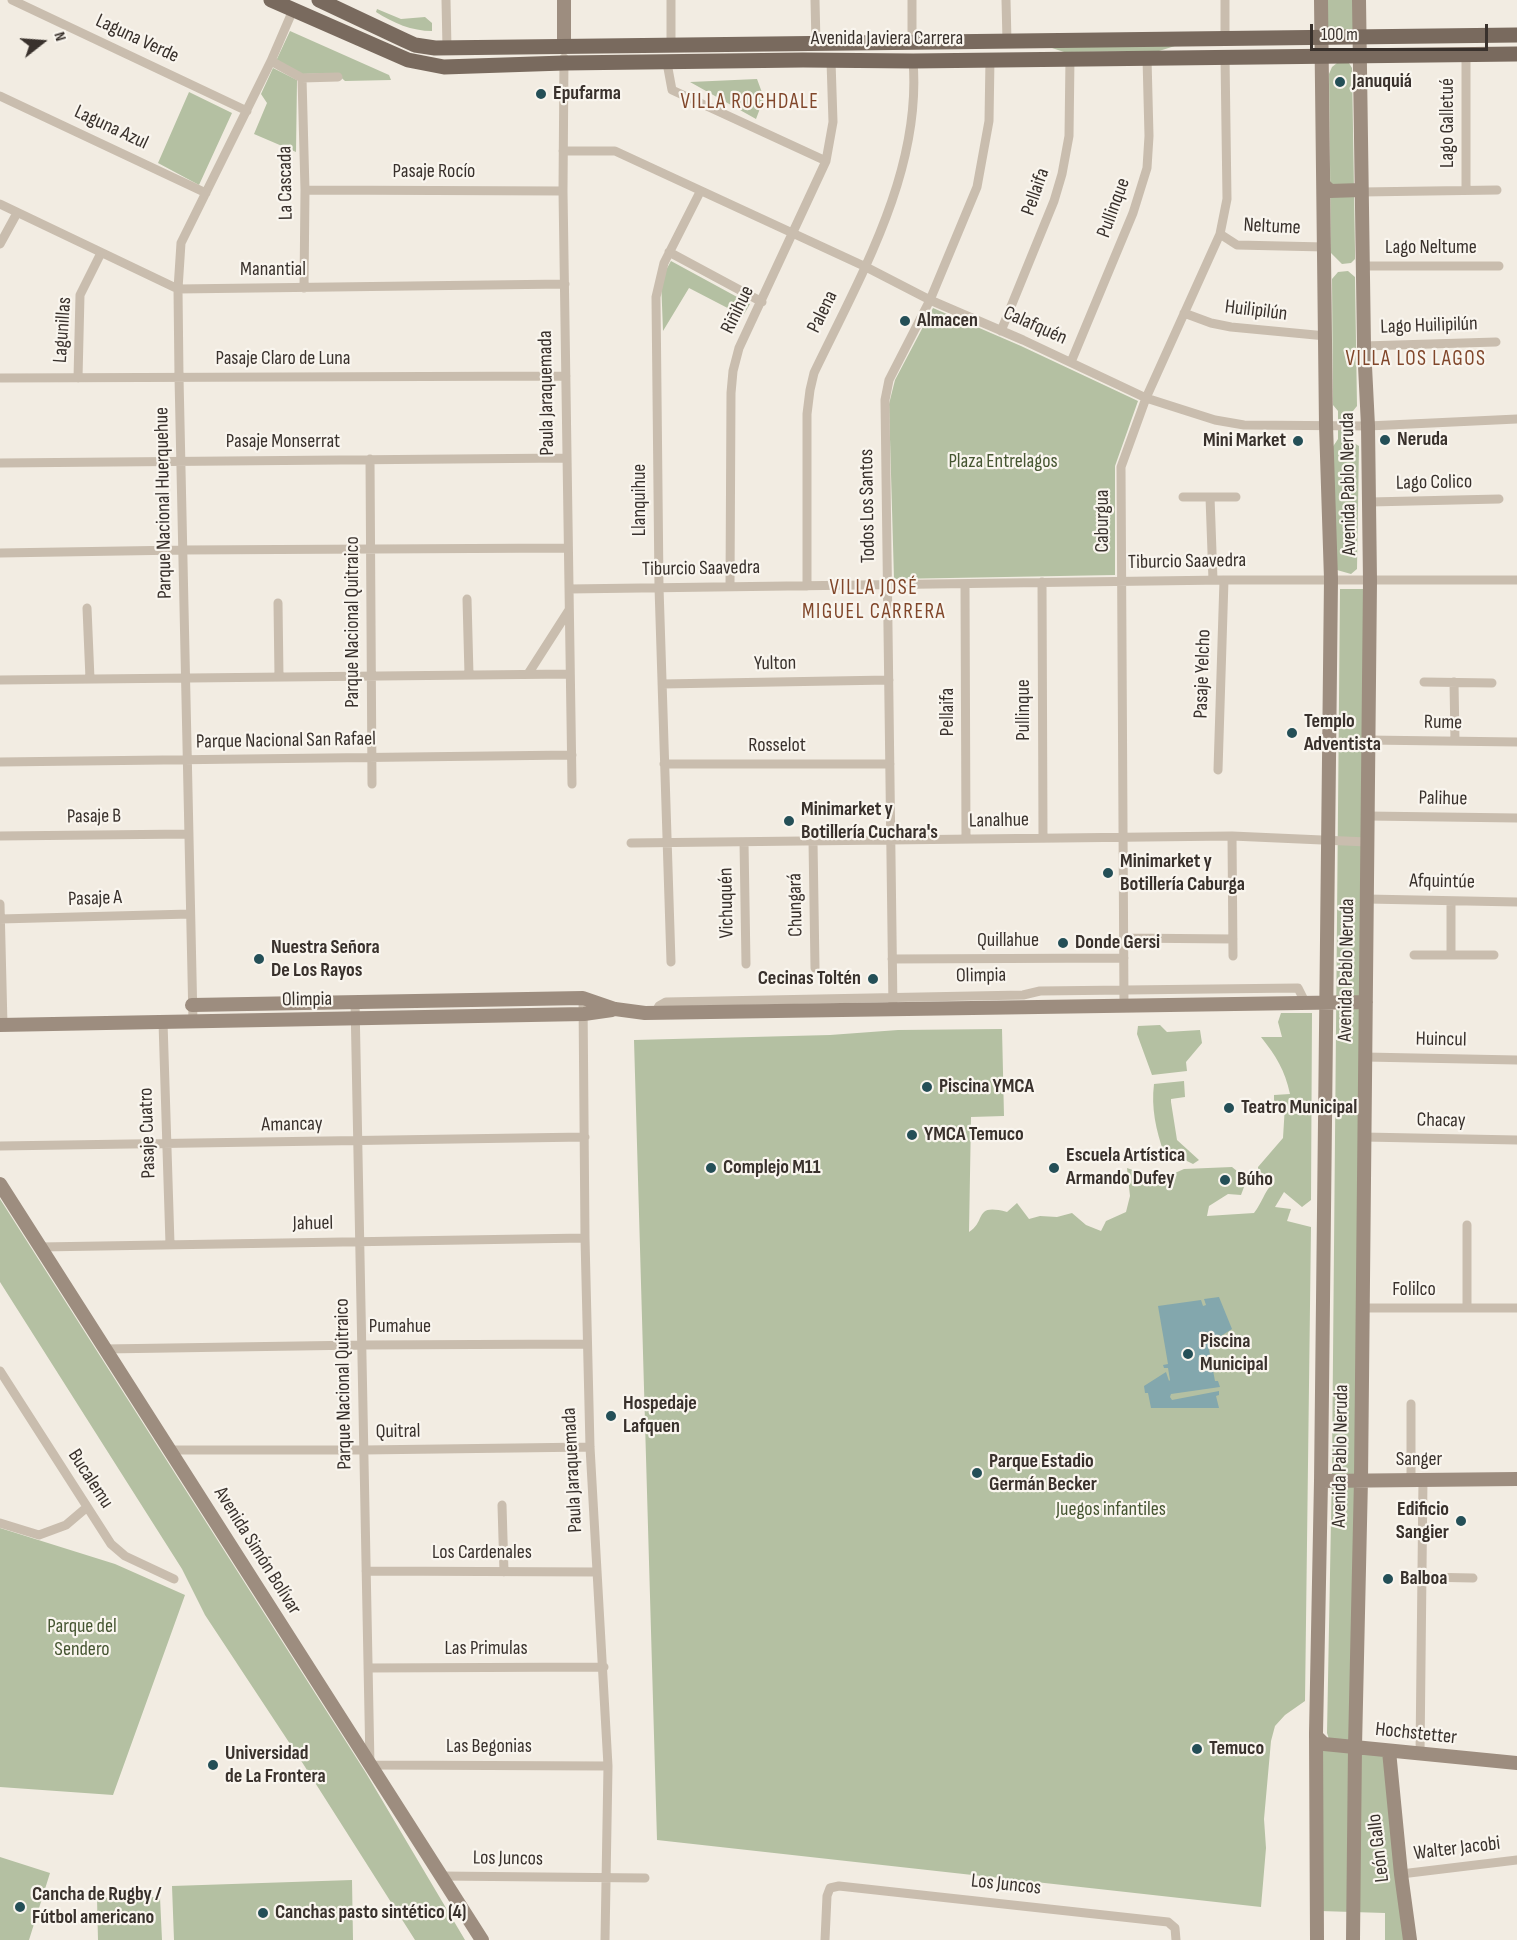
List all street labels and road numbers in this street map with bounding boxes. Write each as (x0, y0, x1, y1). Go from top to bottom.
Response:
street label: Laguna Verde (92, 9, 182, 69)
street label: Avenida Javiera Carrera (811, 27, 963, 51)
street label: Lago Galletué (1436, 78, 1460, 168)
street label: Laguna Azul (70, 100, 152, 156)
street label: La Cascada (273, 146, 299, 220)
street label: Pasaje Rocío (393, 160, 475, 184)
street label: Pellaifa (1017, 165, 1055, 219)
street label: Pullinque (1092, 175, 1136, 241)
street label: Neltume (1243, 214, 1301, 240)
street label: Lago Neltume (1385, 236, 1477, 260)
street label: Manantial (240, 258, 306, 282)
street label: Riñihue (716, 282, 760, 338)
street label: Palena (803, 287, 843, 337)
street label: Huilipilún (1223, 295, 1289, 327)
street label: Lagunillas (49, 296, 77, 364)
street label: Calafquén (999, 301, 1071, 351)
street label: Lago Huilipilún (1380, 312, 1478, 340)
street label: Paula Jaraquemada (534, 330, 560, 456)
street label: Pasaje Claro de Luna (215, 347, 351, 371)
street label: Parque Nacional Huerquehue (150, 407, 178, 599)
street label: Avenida Pablo Neruda (1336, 412, 1362, 556)
street label: Pasaje Monserrat (226, 430, 340, 454)
street label: Todos Los Santos (855, 449, 881, 563)
street label: Llanquihue (628, 464, 652, 536)
street label: Lago Colico (1396, 470, 1472, 496)
street label: Caburgua (1091, 490, 1115, 552)
street label: Parque Nacional Quitraico (341, 536, 365, 708)
street label: Tiburcio Saavedra (1128, 549, 1246, 575)
street label: Tiburcio Saavedra (642, 556, 760, 582)
street label: Pasaje Yelcho (1189, 629, 1217, 719)
street label: Yulton (754, 652, 796, 676)
street label: Pullinque (1012, 679, 1036, 741)
street label: Pellaifa (936, 688, 960, 736)
street label: Rume (1424, 711, 1462, 735)
street label: Parque Nacional San Rafael (196, 727, 376, 755)
street label: Rosselot (748, 734, 806, 758)
street label: Palihue (1418, 787, 1468, 811)
street label: Pasaje B (67, 805, 121, 829)
street label: Lanalhue (969, 808, 1029, 834)
street label: Vichuquén (714, 867, 740, 939)
street label: Afquintúe (1409, 869, 1475, 895)
street label: Chungará (783, 873, 809, 937)
street label: Pasaje A (68, 886, 122, 912)
street label: Avenida Pablo Neruda (1334, 898, 1360, 1042)
street label: Quillahue (977, 929, 1039, 953)
street label: Olimpia (956, 964, 1006, 988)
street label: Olimpia (282, 988, 332, 1012)
street label: Huincul (1415, 1028, 1467, 1052)
street label: Pasaje Cuatro (134, 1087, 162, 1179)
street label: Chacay (1416, 1109, 1466, 1133)
street label: Amancay (261, 1112, 323, 1138)
street label: Jahuel (293, 1212, 333, 1236)
street label: Folilco (1392, 1278, 1436, 1302)
street label: Parque Nacional Quitraico (331, 1298, 357, 1470)
street label: Pumahue (369, 1315, 431, 1339)
street label: Avenida Pablo Neruda (1328, 1384, 1354, 1528)
street label: Paula Jaraquemada (558, 1407, 588, 1533)
street label: Quitral (375, 1420, 421, 1444)
street label: Bucalemu (62, 1445, 118, 1513)
street label: Sanger (1396, 1448, 1442, 1472)
street label: Avenida Simón Bolívar (208, 1483, 306, 1619)
street label: Los Cardenales (432, 1541, 532, 1565)
street label: Las Primulas (444, 1637, 528, 1661)
street label: Hochstetter (1374, 1718, 1458, 1750)
street label: Las Begonias (446, 1735, 532, 1759)
street label: León Gallo (1363, 1813, 1395, 1883)
street label: Walter Jacobi (1412, 1832, 1502, 1866)
street label: Los Juncos (473, 1846, 543, 1872)
street label: Los Juncos (970, 1869, 1042, 1901)

